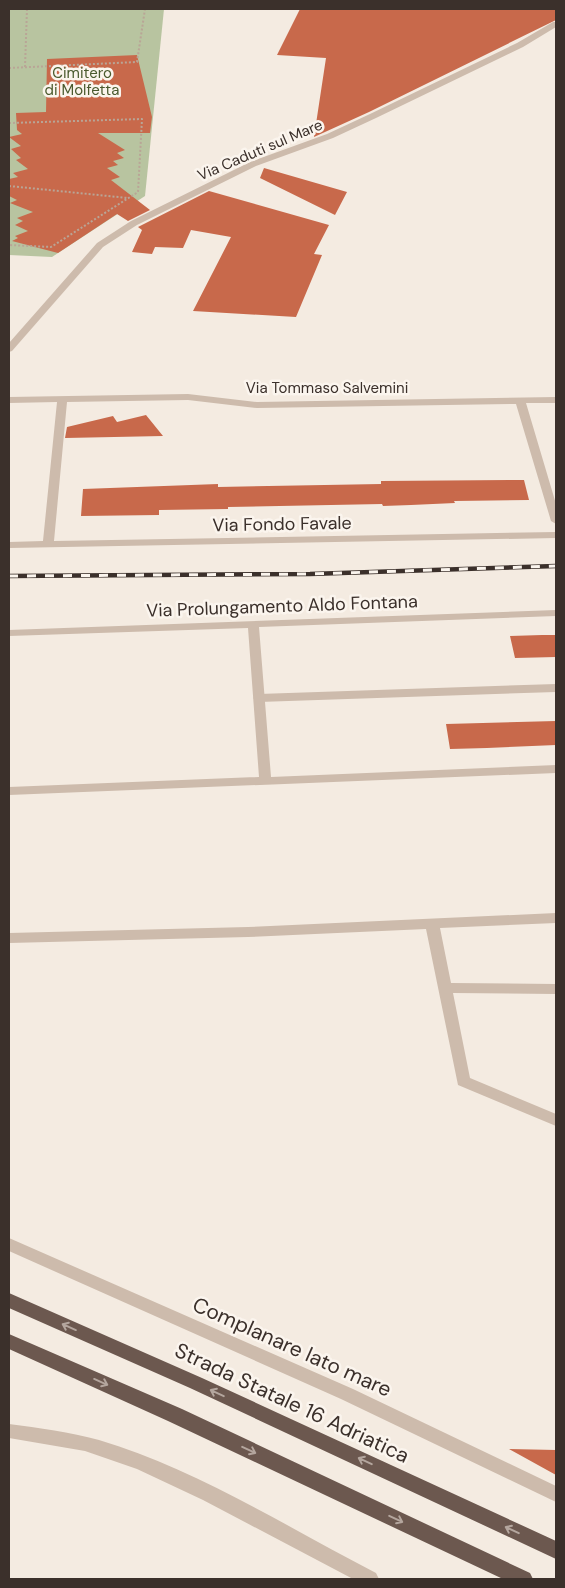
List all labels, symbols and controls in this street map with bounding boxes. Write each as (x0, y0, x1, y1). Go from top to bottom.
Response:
park label: Cimitero di Molfetta (45, 63, 119, 100)
street label: Via Caduti sul Mare (194, 115, 326, 185)
street label: Via Tommaso Salvemini (246, 378, 408, 398)
street label: Via Fondo Favale (212, 511, 352, 537)
street label: Via Prolungamento Aldo Fontana (146, 589, 418, 623)
street label: Complanare lato mare (188, 1290, 396, 1404)
one-way arrow (62, 1321, 77, 1331)
street label: Strada Statale 16 Adriatica (170, 1336, 414, 1470)
one-way arrow (93, 1378, 108, 1387)
one-way arrow (210, 1388, 225, 1397)
one-way arrow (241, 1445, 256, 1455)
one-way arrow (357, 1456, 372, 1466)
one-way arrow (388, 1515, 403, 1524)
one-way arrow (505, 1524, 520, 1534)

